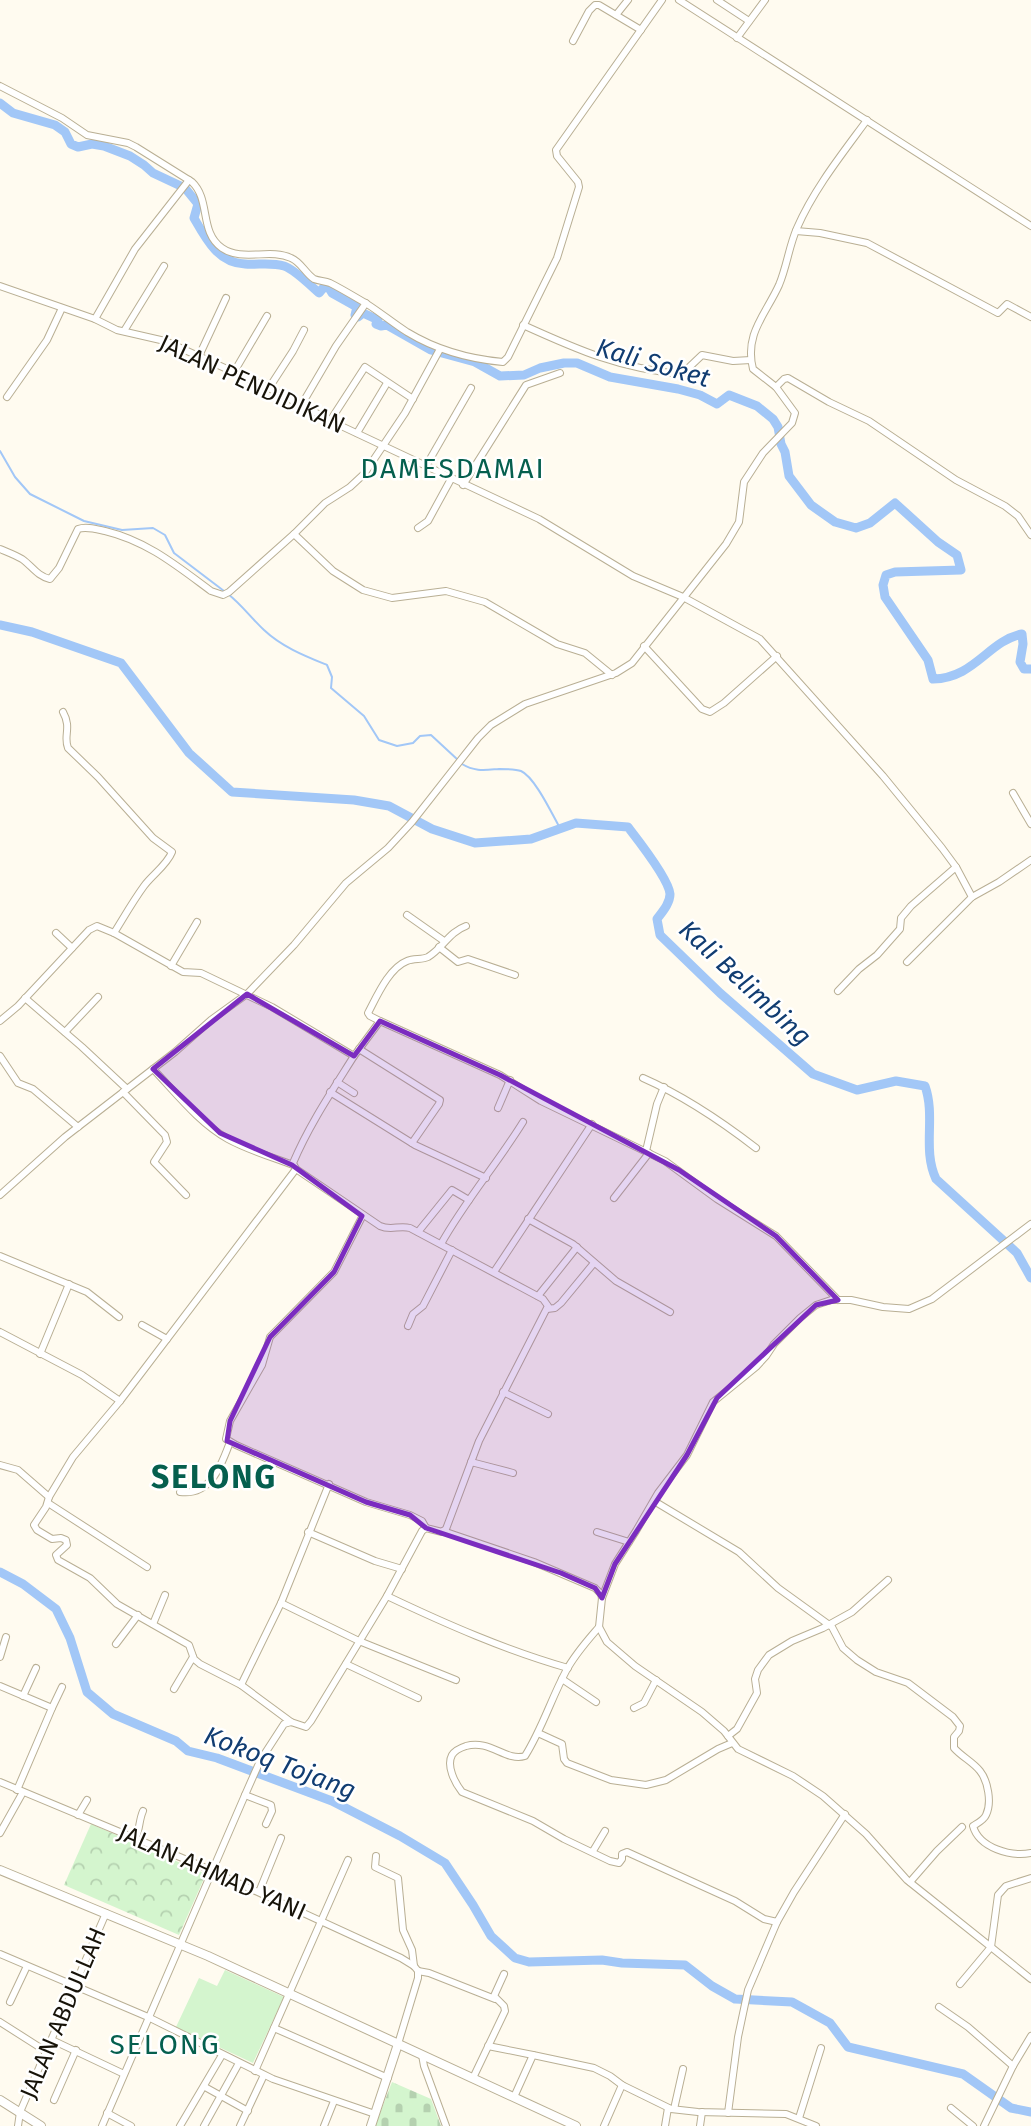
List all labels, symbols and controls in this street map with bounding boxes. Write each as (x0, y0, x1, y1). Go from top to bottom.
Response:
street label: JALAN PENDIDIKAN (155, 329, 349, 439)
water label: Kali Soket (593, 332, 714, 394)
district label: DAMESDAMAI (360, 452, 546, 485)
water label: Kali Belimbing (672, 914, 818, 1052)
district label: SELONG (151, 1458, 277, 1496)
water label: Kokoq Tojang (200, 1720, 360, 1806)
street label: JALAN AHMAD YANI (114, 1818, 310, 1926)
street label: JALAN ABDULLAH (14, 1923, 112, 2103)
district label: SELONG (109, 2028, 221, 2061)

